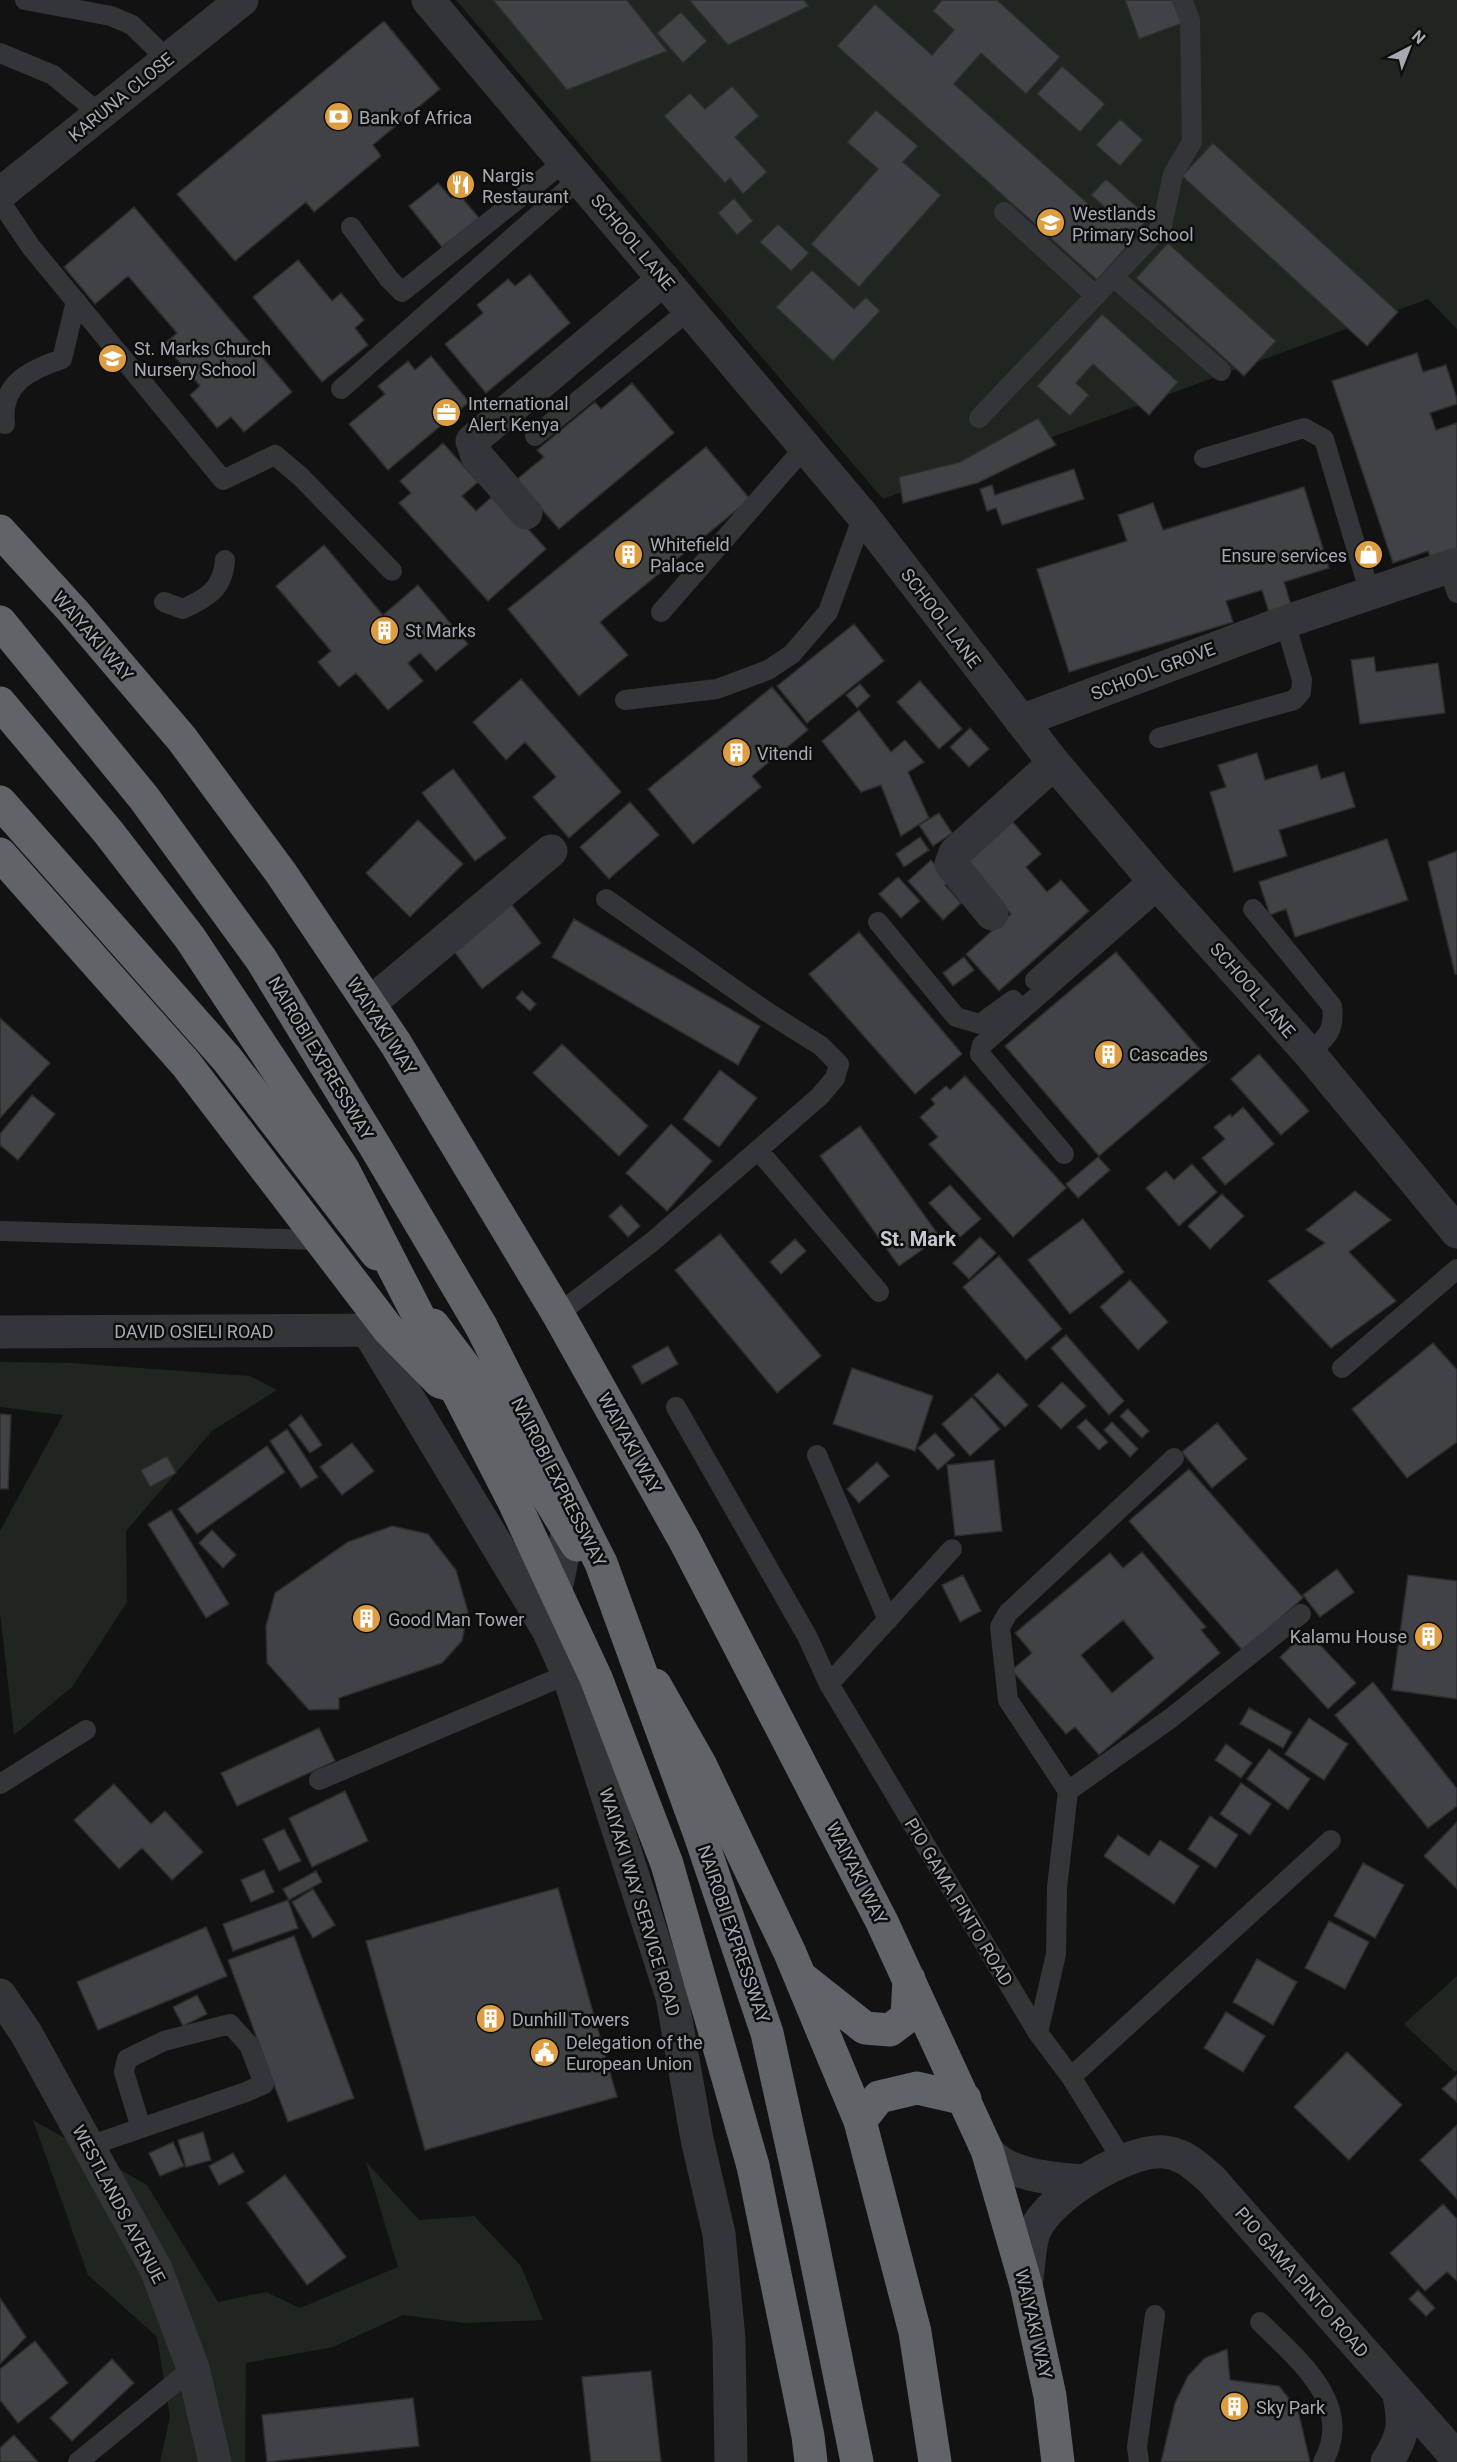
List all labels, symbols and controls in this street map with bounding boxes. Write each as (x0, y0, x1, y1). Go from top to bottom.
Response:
north arrow (1379, 18, 1439, 78)
text: N (1408, 26, 1429, 48)
street label: KARUNA CLOSE (64, 48, 178, 146)
bank icon: Bank of Africa (322, 101, 354, 133)
place label: Bank of Africa (359, 107, 472, 128)
place label: Nargis Restaurant (482, 165, 569, 207)
restaurant icon: Nargis Restaurant (445, 169, 477, 201)
street label: SCHOOL LANE (587, 190, 679, 294)
place label: Westlands Primary School (1072, 203, 1194, 245)
school or university icon: Westlands Primary School (1035, 207, 1067, 239)
place label: St. Marks Church Nursery School (134, 338, 271, 380)
school or university icon: St. Marks Church Nursery School (97, 342, 129, 374)
place label: International Alert Kenya (468, 393, 569, 435)
office icon: International Alert Kenya (431, 397, 463, 429)
place label: Whitefield Palace (650, 534, 730, 576)
building icon: Whitefield Palace (613, 538, 645, 570)
shop icon: Ensure services (1352, 539, 1384, 571)
place label: Ensure services (1221, 545, 1347, 566)
street label: SCHOOL LANE (897, 564, 985, 672)
street label: WAIYAKI WAY (48, 587, 138, 685)
building icon: St Marks (368, 614, 400, 646)
place label: St Marks (405, 620, 476, 641)
street label: SCHOOL GROVE (1088, 638, 1218, 704)
building icon: Vitendi (720, 737, 752, 769)
place label: Vitendi (757, 743, 813, 764)
street label: SCHOOL LANE (1206, 938, 1300, 1042)
street label: NAIROBI EXPRESSWAY (264, 973, 378, 1144)
street label: WAIYAKI WAY (343, 973, 421, 1079)
building icon: Cascades (1092, 1038, 1124, 1070)
place label: Cascades (1129, 1044, 1208, 1065)
district label: St. Mark (880, 1227, 956, 1251)
street label: DAVID OSIELI ROAD (114, 1321, 274, 1342)
street label: WAIYAKI WAY (594, 1389, 666, 1497)
street label: NAIROBI EXPRESSWAY (507, 1394, 611, 1570)
building icon: Good Man Tower (351, 1603, 383, 1635)
place label: Good Man Tower (388, 1609, 524, 1630)
building icon: Kalamu House (1412, 1620, 1444, 1652)
place label: Kalamu House (1290, 1626, 1407, 1647)
street label: WAIYAKI WAY SERVICE ROAD (595, 1785, 685, 2019)
street label: PIO GAMA PINTO ROAD (900, 1814, 1018, 1990)
street label: WAIYAKI WAY (822, 1818, 892, 1928)
street label: NAIROBI EXPRESSWAY (694, 1842, 774, 2026)
building icon: Dunhill Towers (475, 2003, 507, 2035)
place label: Dunhill Towers (512, 2009, 629, 2030)
place label: Delegation of the European Union (566, 2032, 702, 2074)
public building icon: Delegation of the European Union (529, 2036, 561, 2068)
street label: WESTLANDS AVENUE (68, 2121, 170, 2287)
street label: PIO GAMA PINTO ROAD (1231, 2203, 1373, 2361)
street label: WAIYAKI WAY (1011, 2267, 1057, 2381)
building icon: Sky Park (1219, 2391, 1251, 2423)
place label: Sky Park (1256, 2397, 1326, 2418)

